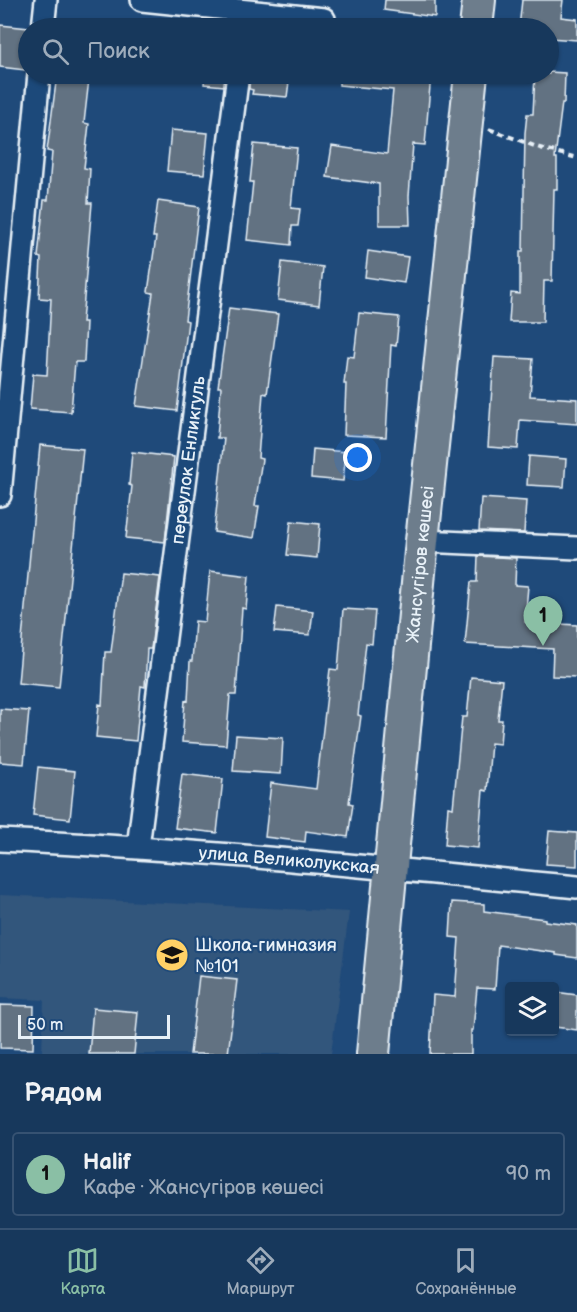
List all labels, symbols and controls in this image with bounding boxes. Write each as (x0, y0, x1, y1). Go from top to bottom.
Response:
search box (18, 18, 559, 84)
icon: search (39, 35, 72, 68)
text: Поиск (87, 38, 150, 65)
street label: переулок Енликгуль (167, 375, 209, 546)
your location (343, 443, 372, 472)
street label: Жансүгіров көшесі (402, 485, 438, 644)
pin: 1 (524, 596, 562, 646)
street label: улица Великолукская (198, 842, 381, 878)
place label: Школа-гимназия №101 (195, 935, 337, 977)
school or university icon: Школа-гимназия №101 (154, 937, 190, 973)
map controls (505, 982, 559, 1036)
button: layers (505, 982, 559, 1036)
scale bar (18, 1012, 170, 1040)
text: 50 m (27, 1016, 63, 1035)
text: Рядом (24, 1078, 102, 1109)
text: Halif (83, 1149, 131, 1176)
text: 1 (41, 1162, 50, 1186)
text: 90 m (506, 1162, 551, 1186)
text: Кафе · Жансүгіров көшесі (83, 1176, 324, 1200)
tab: Карта (60, 1244, 106, 1299)
tab: Маршрут (226, 1244, 294, 1299)
tab: Сохранённые (415, 1244, 517, 1299)

